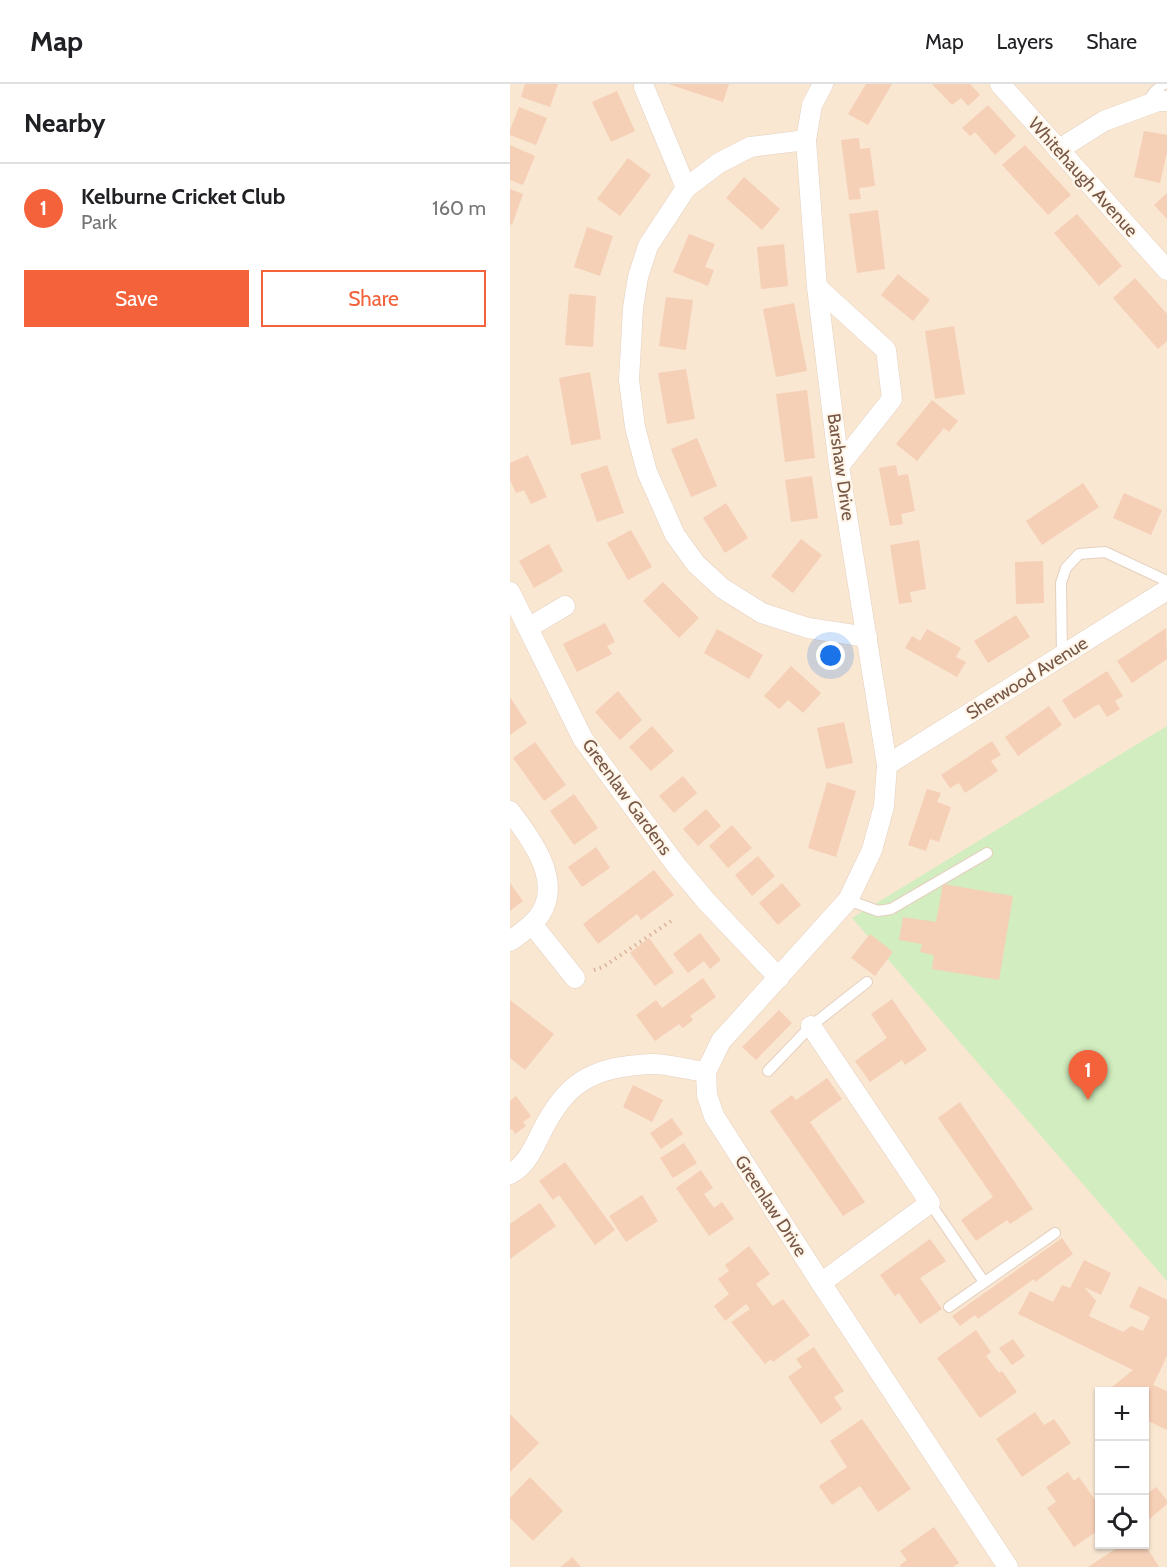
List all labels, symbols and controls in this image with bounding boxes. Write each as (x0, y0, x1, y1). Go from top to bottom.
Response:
text: Map (30, 24, 83, 58)
text: Map (925, 29, 964, 54)
text: Layers (997, 29, 1053, 54)
text: Share (1086, 29, 1137, 54)
text: Nearby (24, 107, 105, 139)
street label: Whitehaugh Avenue (1023, 113, 1143, 241)
text: Kelburne Cricket Club (81, 183, 285, 210)
text: 1 (40, 196, 47, 220)
text: 160 m (432, 196, 486, 220)
text: Park (81, 210, 117, 234)
button: Save (24, 270, 249, 327)
button: Share (261, 270, 486, 327)
street label: Barshaw Drive (823, 412, 859, 522)
street label: Sherwood Avenue (962, 632, 1092, 724)
your location (816, 641, 845, 670)
street label: Greenlaw Gardens (577, 734, 677, 860)
pin: 1 (1068, 1050, 1108, 1100)
street label: Greenlaw Drive (730, 1151, 812, 1261)
map controls (1095, 1387, 1149, 1549)
button: + (1095, 1387, 1149, 1441)
button: − (1095, 1441, 1149, 1495)
button: locate (1095, 1495, 1149, 1549)

